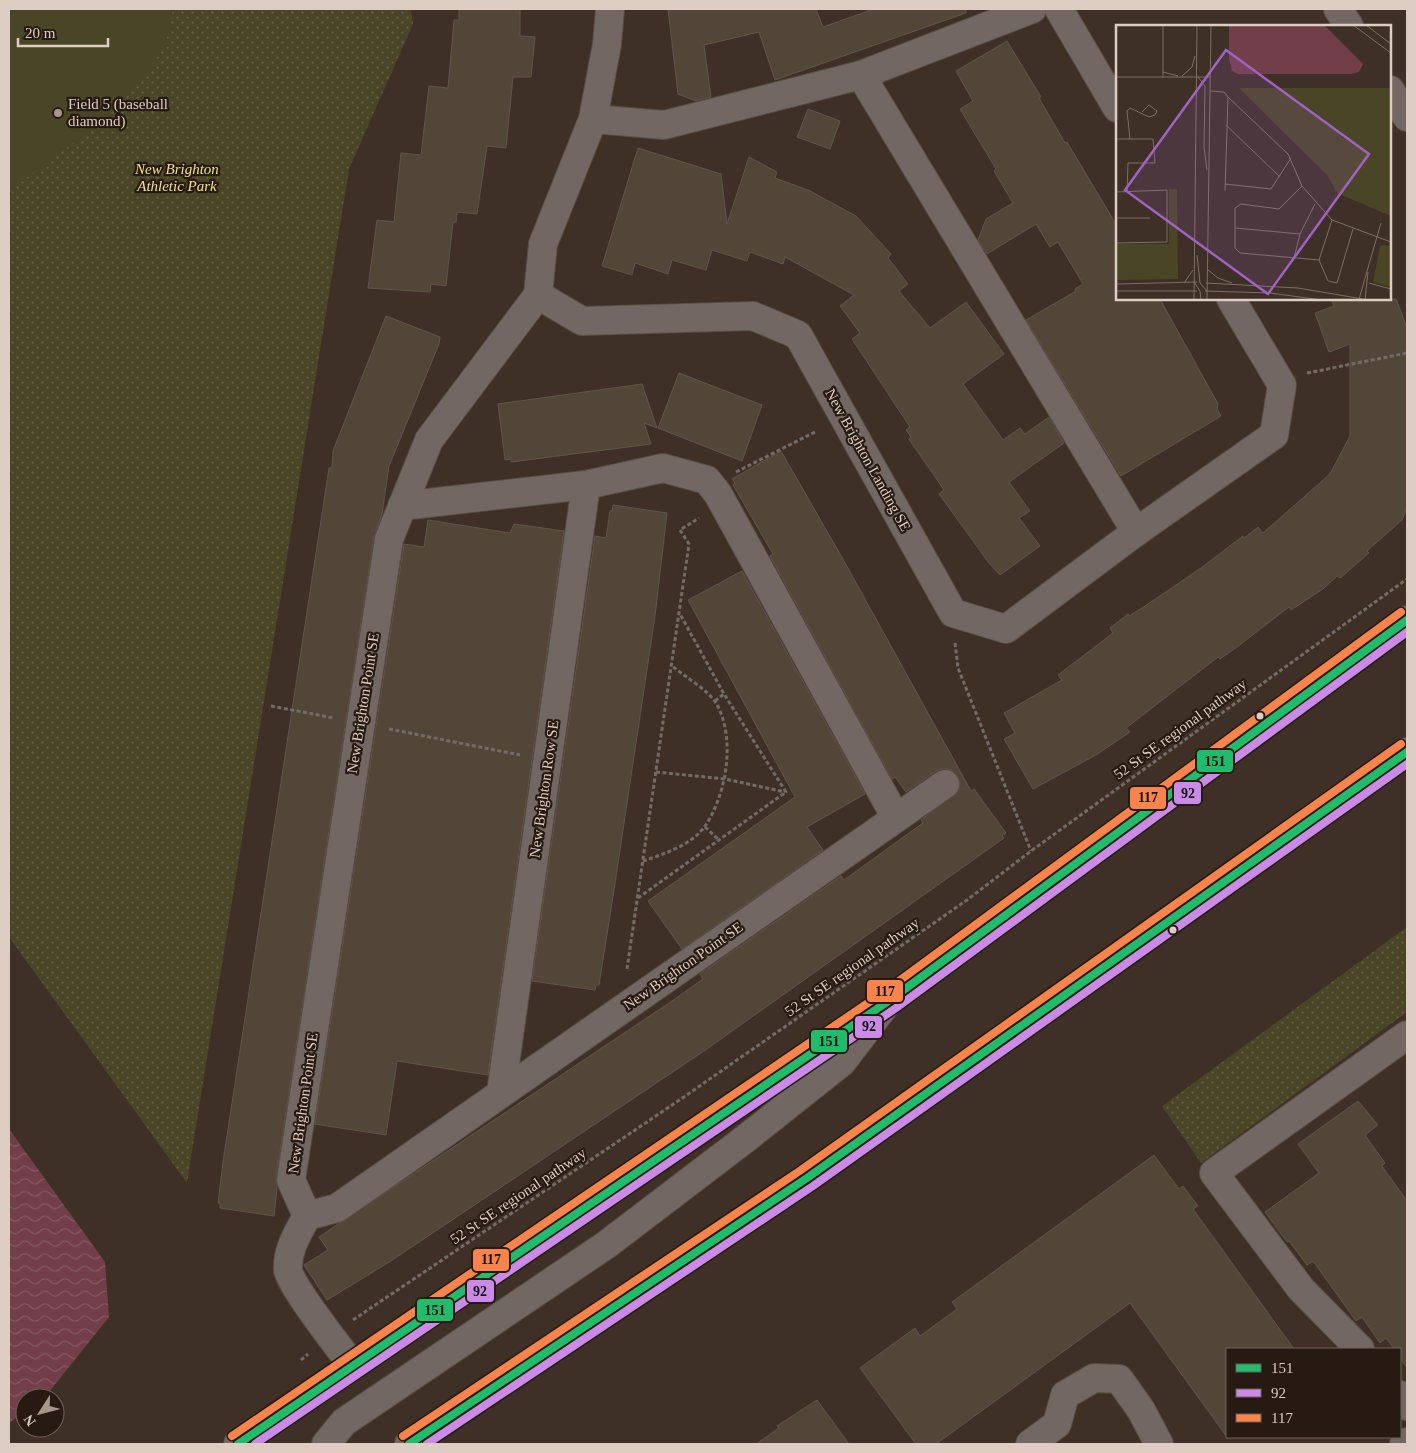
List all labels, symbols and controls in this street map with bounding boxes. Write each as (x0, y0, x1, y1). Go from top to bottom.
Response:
scale bar (18, 15, 108, 47)
text: 20 m (25, 25, 56, 41)
inset map (1116, 25, 1391, 300)
place label: Field 5 (baseball diamond) (68, 96, 168, 130)
marker: Field 5 (baseball diamond) (52, 107, 64, 119)
park label: New Brighton Athletic Park (134, 161, 219, 194)
street label: New Brighton Landing SE (822, 386, 914, 534)
street label: New Brighton Point SE (344, 632, 382, 774)
street label: 52 St SE regional pathway (1111, 675, 1250, 782)
unlabelled marker (1255, 711, 1265, 721)
street label: New Brighton Row SE (526, 719, 562, 859)
line badge: 151 (1196, 749, 1234, 773)
text: 151 (1205, 754, 1226, 769)
line badge: 92 (1173, 781, 1202, 805)
line badge: 117 (1129, 786, 1167, 810)
text: 92 (1181, 786, 1195, 801)
text: 117 (1138, 790, 1158, 805)
street label: 52 St SE regional pathway (782, 914, 923, 1019)
street label: New Brighton Point SE (620, 919, 746, 1013)
unlabelled marker (1168, 925, 1178, 935)
line badge: 117 (866, 979, 904, 1003)
text: 117 (875, 984, 895, 999)
line badge: 92 (854, 1015, 883, 1039)
text: 92 (862, 1019, 876, 1034)
line badge: 151 (810, 1029, 848, 1053)
street label: New Brighton Point SE (285, 1032, 321, 1174)
text: 151 (819, 1034, 840, 1049)
street label: 52 St SE regional pathway (447, 1144, 589, 1247)
line badge: 117 (472, 1248, 510, 1272)
text: 117 (481, 1252, 501, 1267)
line badge: 92 (466, 1279, 495, 1303)
text: 92 (473, 1284, 487, 1299)
line badge: 151 (416, 1298, 454, 1322)
text: 151 (425, 1303, 446, 1318)
legend (1226, 1348, 1401, 1438)
text: 151 (1271, 1360, 1294, 1376)
text: 92 (1271, 1385, 1286, 1401)
north arrow (15, 1388, 65, 1438)
text: 117 (1271, 1410, 1293, 1426)
text: N (21, 1412, 39, 1429)

